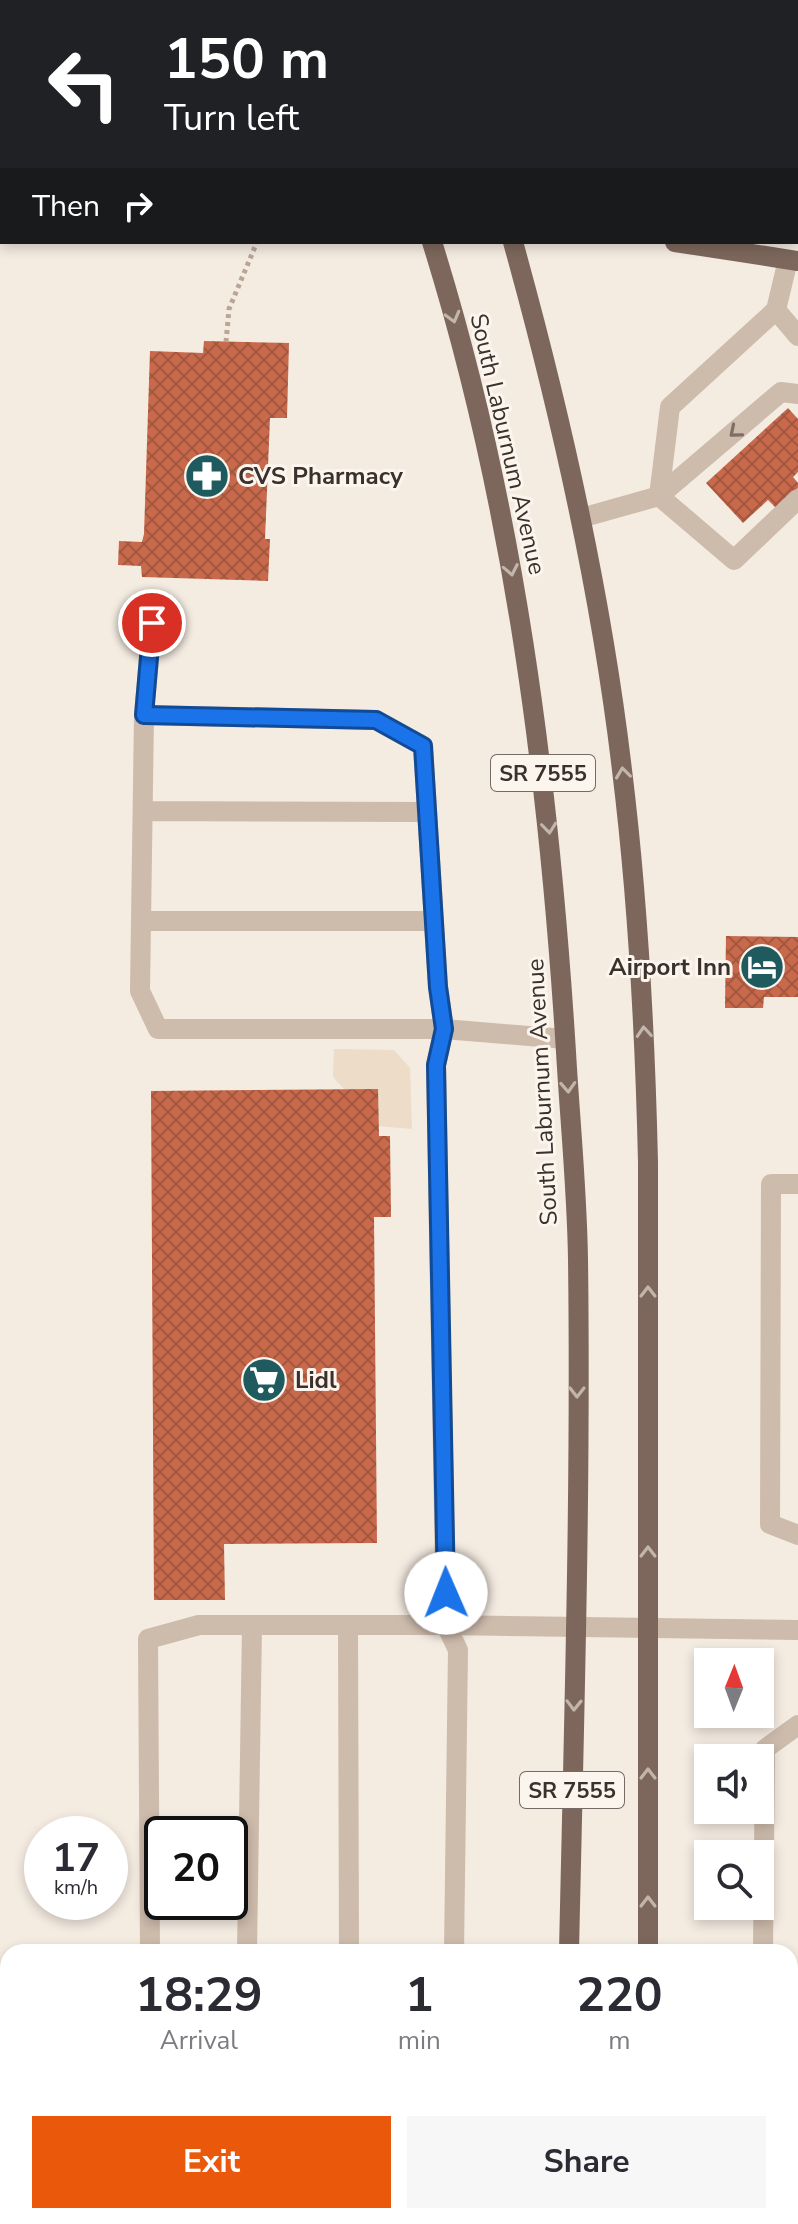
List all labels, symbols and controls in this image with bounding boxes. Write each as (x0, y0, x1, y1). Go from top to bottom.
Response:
text: 150 m (164, 21, 329, 98)
icon: left (32, 32, 136, 136)
text: Turn left (164, 94, 299, 143)
icon: right (116, 184, 160, 228)
text: Then (32, 186, 100, 227)
one-way arrow (444, 310, 460, 324)
street label: South Laburnum Avenue (462, 310, 554, 578)
one-way arrow (729, 422, 744, 437)
pharmacy icon: CVS Pharmacy (183, 452, 231, 500)
place label: CVS Pharmacy (238, 460, 403, 492)
one-way arrow (501, 564, 518, 577)
pin (118, 589, 186, 657)
icon: arrive (130, 601, 174, 645)
road number: SR 7555 (491, 755, 595, 791)
one-way arrow (614, 766, 631, 779)
one-way arrow (540, 822, 557, 835)
hotel icon: Airport Inn (738, 943, 786, 991)
place label: Airport Inn (609, 951, 731, 983)
street label: South Laburnum Avenue (519, 958, 565, 1226)
one-way arrow (636, 1025, 653, 1038)
one-way arrow (559, 1081, 576, 1094)
one-way arrow (639, 1285, 657, 1298)
supermarket icon: Lidl (240, 1356, 288, 1404)
place label: Lidl (295, 1364, 337, 1396)
one-way arrow (568, 1386, 586, 1399)
one-way arrow (639, 1545, 657, 1558)
position arrow (404, 1551, 488, 1635)
north arrow (694, 1648, 774, 1728)
map controls (694, 1648, 774, 1920)
one-way arrow (565, 1699, 583, 1712)
button: sound (694, 1744, 774, 1824)
one-way arrow (639, 1767, 657, 1780)
road number: SR 7555 (520, 1772, 624, 1808)
speed limit sign: 20 (144, 1816, 248, 1920)
text: 17 (52, 1831, 100, 1885)
button: search (694, 1840, 774, 1920)
text: km/h (54, 1874, 98, 1901)
one-way arrow (639, 1895, 657, 1908)
text: 18:29 (135, 1962, 262, 2028)
text: 1 (405, 1962, 434, 2028)
text: 220 (576, 1962, 663, 2028)
text: Arrival (160, 2023, 238, 2058)
text: min (398, 2023, 441, 2058)
text: m (608, 2023, 631, 2058)
button: Exit (32, 2116, 391, 2208)
button: Share (407, 2116, 766, 2208)

